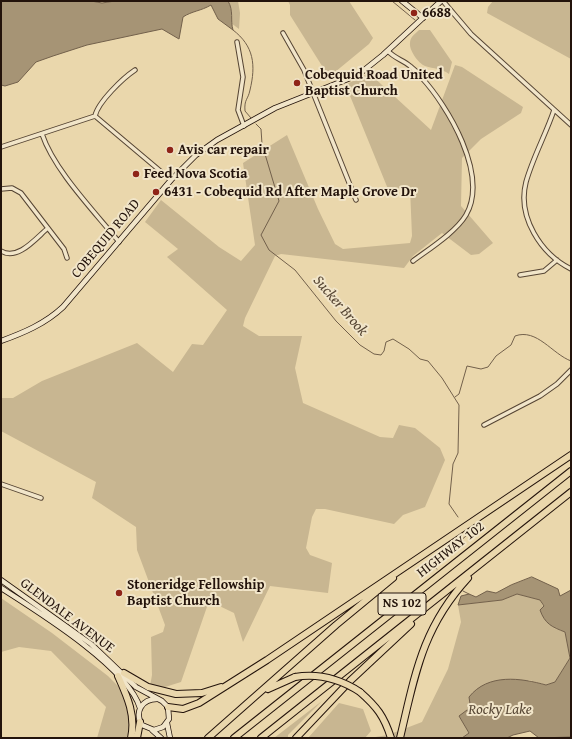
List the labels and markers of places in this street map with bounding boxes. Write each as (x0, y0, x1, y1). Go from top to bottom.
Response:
place label: 6688 (422, 5, 451, 21)
marker: 6688 (409, 8, 419, 18)
place label: Cobequid Road United Baptist Church (305, 67, 443, 100)
marker: Cobequid Road United Baptist Church (292, 78, 302, 88)
place label: Avis car repair (178, 142, 269, 158)
marker: Avis car repair (165, 145, 175, 155)
place label: Feed Nova Scotia (144, 166, 247, 182)
marker: Feed Nova Scotia (131, 169, 141, 179)
place label: 6431 - Cobequid Rd After Maple Grove Dr (164, 184, 416, 200)
marker: 6431 - Cobequid Rd After Maple Grove Dr (151, 187, 161, 197)
place label: Stoneridge Fellowship Baptist Church (127, 577, 265, 610)
marker: Stoneridge Fellowship Baptist Church (114, 588, 124, 598)

